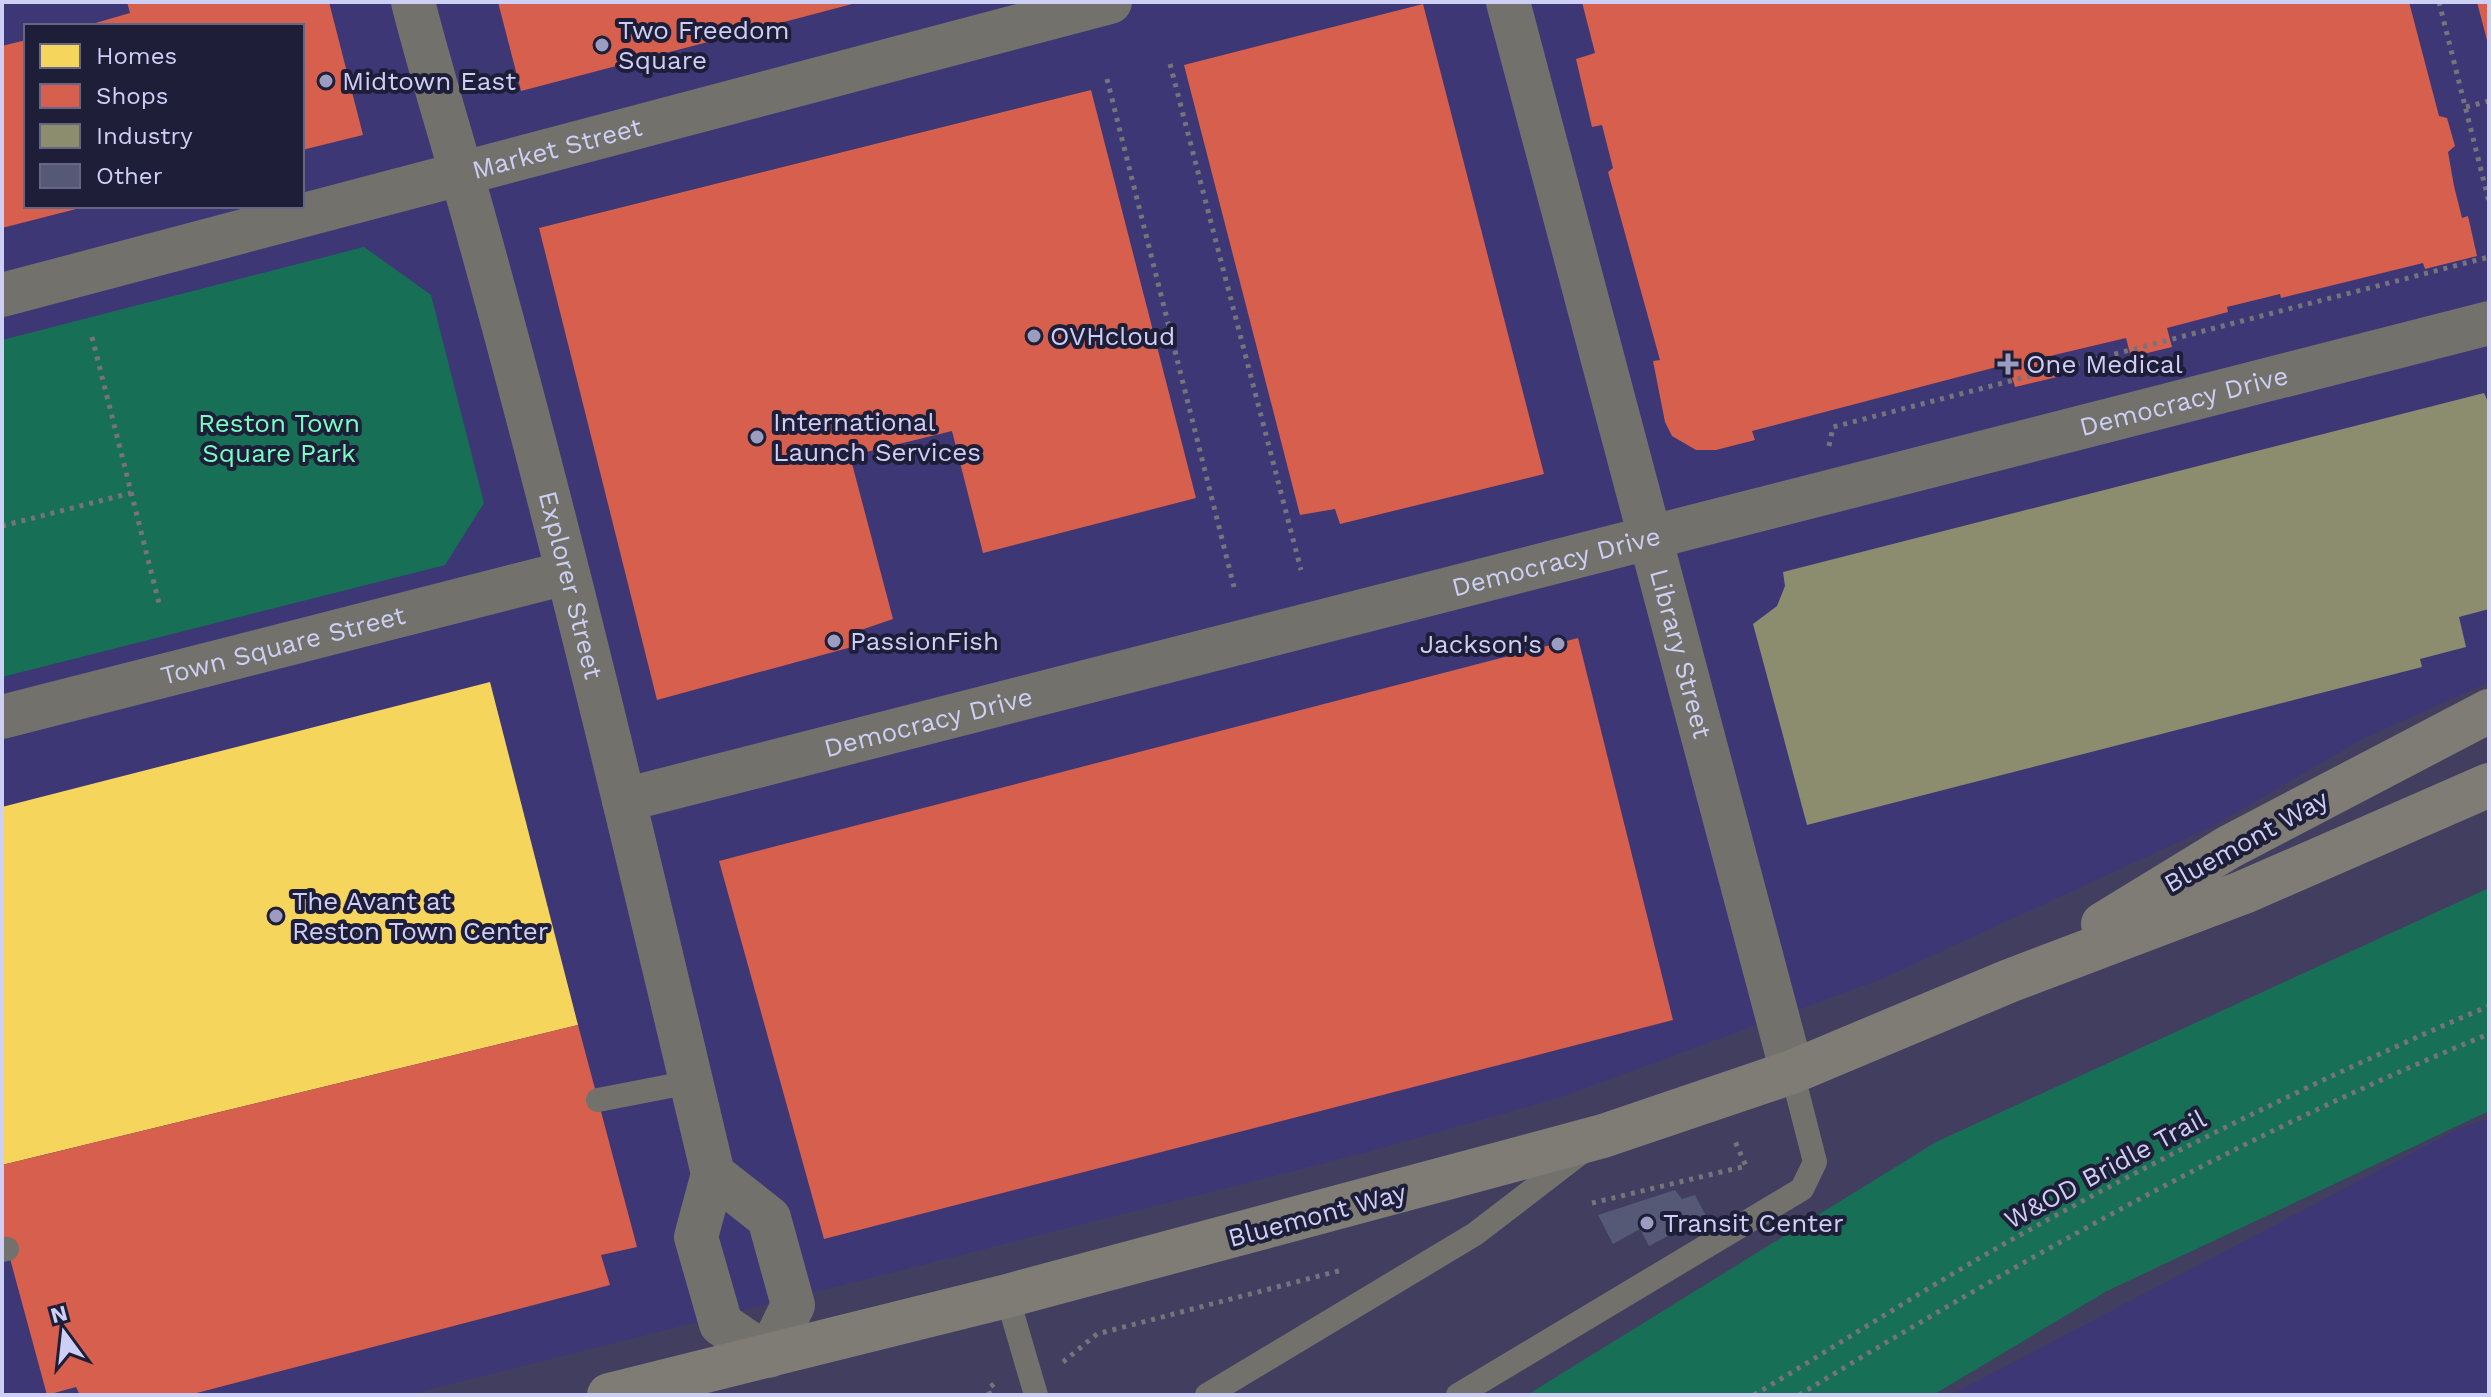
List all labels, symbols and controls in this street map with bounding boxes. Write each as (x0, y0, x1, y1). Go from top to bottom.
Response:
place label: Two Freedom Square (618, 15, 790, 75)
legend (24, 24, 304, 208)
marker: Two Freedom Square (593, 36, 611, 54)
text: Homes (96, 42, 177, 70)
place label: Midtown East (342, 66, 516, 96)
marker: Midtown East (317, 72, 335, 90)
text: Shops (96, 82, 168, 110)
street label: Market Street (469, 111, 645, 185)
text: Industry (96, 122, 193, 150)
text: Other (96, 162, 163, 190)
place label: OVHcloud (1050, 321, 1175, 351)
marker: OVHcloud (1025, 327, 1043, 345)
place label: One Medical (2026, 349, 2183, 379)
marker: One Medical (1997, 353, 2019, 375)
street label: Democracy Drive (2076, 360, 2291, 442)
place label: International Launch Services (773, 407, 981, 467)
park label: Reston Town Square Park (198, 408, 360, 468)
marker: International Launch Services (748, 428, 766, 446)
street label: Explorer Street (533, 488, 609, 682)
street label: Democracy Drive (1449, 521, 1663, 603)
street label: Library Street (1644, 565, 1718, 742)
street label: Town Square Street (158, 600, 408, 691)
place label: PassionFish (850, 626, 999, 656)
place label: Jackson's (1420, 629, 1542, 659)
marker: PassionFish (825, 632, 843, 650)
marker: Jackson's (1549, 635, 1567, 653)
street label: Democracy Drive (821, 681, 1036, 763)
street label: Bluemont Way (2159, 783, 2334, 898)
place label: The Avant at Reston Town Center (292, 886, 548, 946)
marker: The Avant at Reston Town Center (267, 907, 285, 925)
street label: W&OD Bridle Trail (1999, 1103, 2211, 1235)
street label: Bluemont Way (1225, 1177, 1410, 1253)
place label: Transit Center (1663, 1208, 1844, 1238)
marker: Transit Center (1638, 1214, 1656, 1232)
north arrow (24, 1293, 104, 1373)
text: N (48, 1300, 70, 1328)

